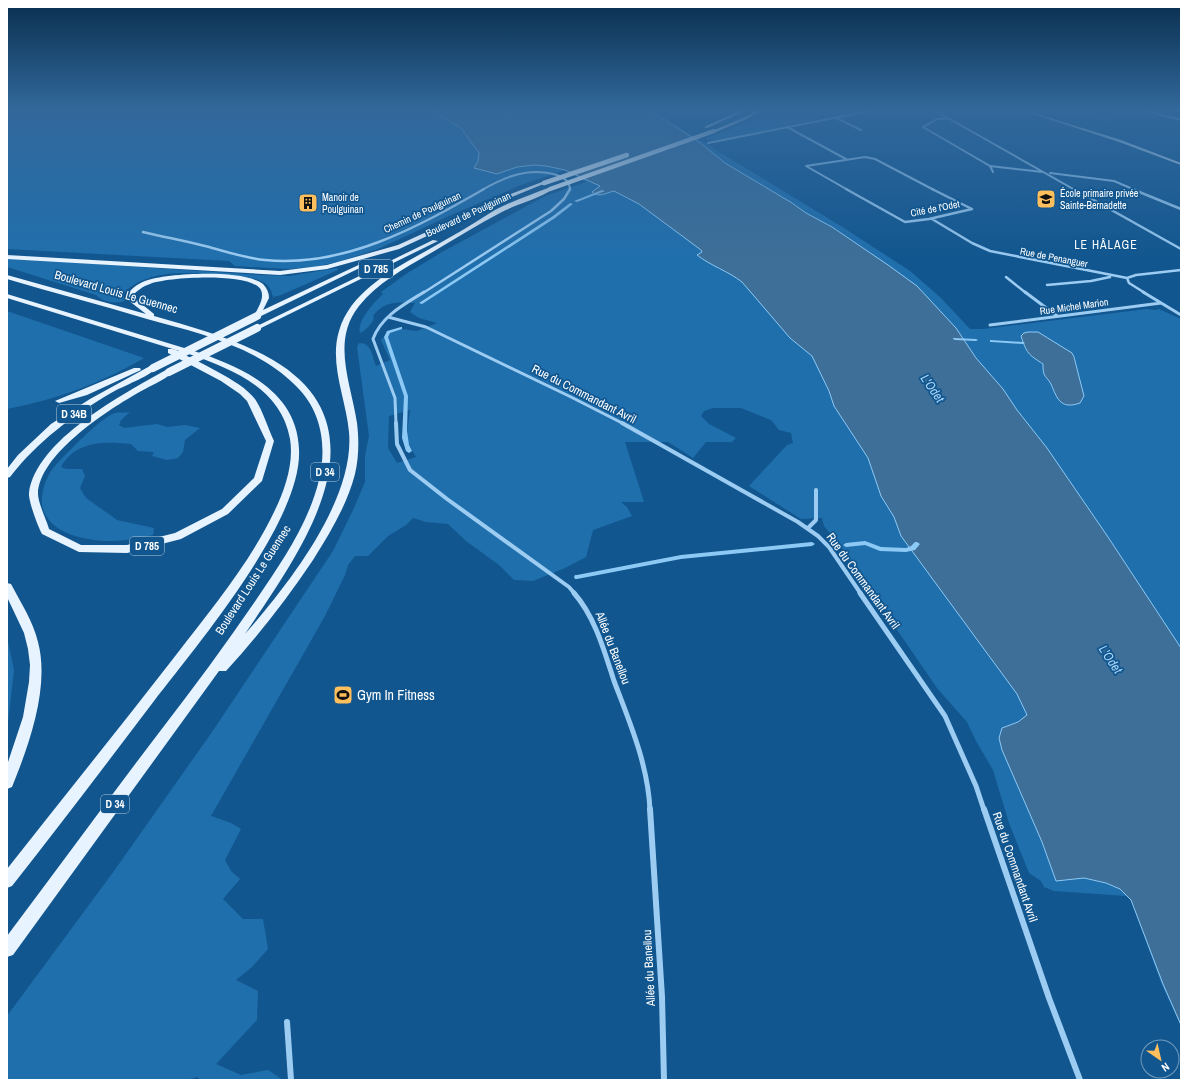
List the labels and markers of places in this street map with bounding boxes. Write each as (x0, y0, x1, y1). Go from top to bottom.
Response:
place label: École primaire privée Sainte-Bernadette (1060, 187, 1139, 212)
school or university icon: École primaire privée Sainte-Bernadette (1035, 188, 1057, 210)
place label: Manoir de Poulguinan (322, 191, 364, 216)
building icon: Manoir de Poulguinan (297, 192, 319, 214)
sports icon: Gym In Fitness (332, 684, 354, 706)
place label: Gym In Fitness (357, 686, 435, 704)

